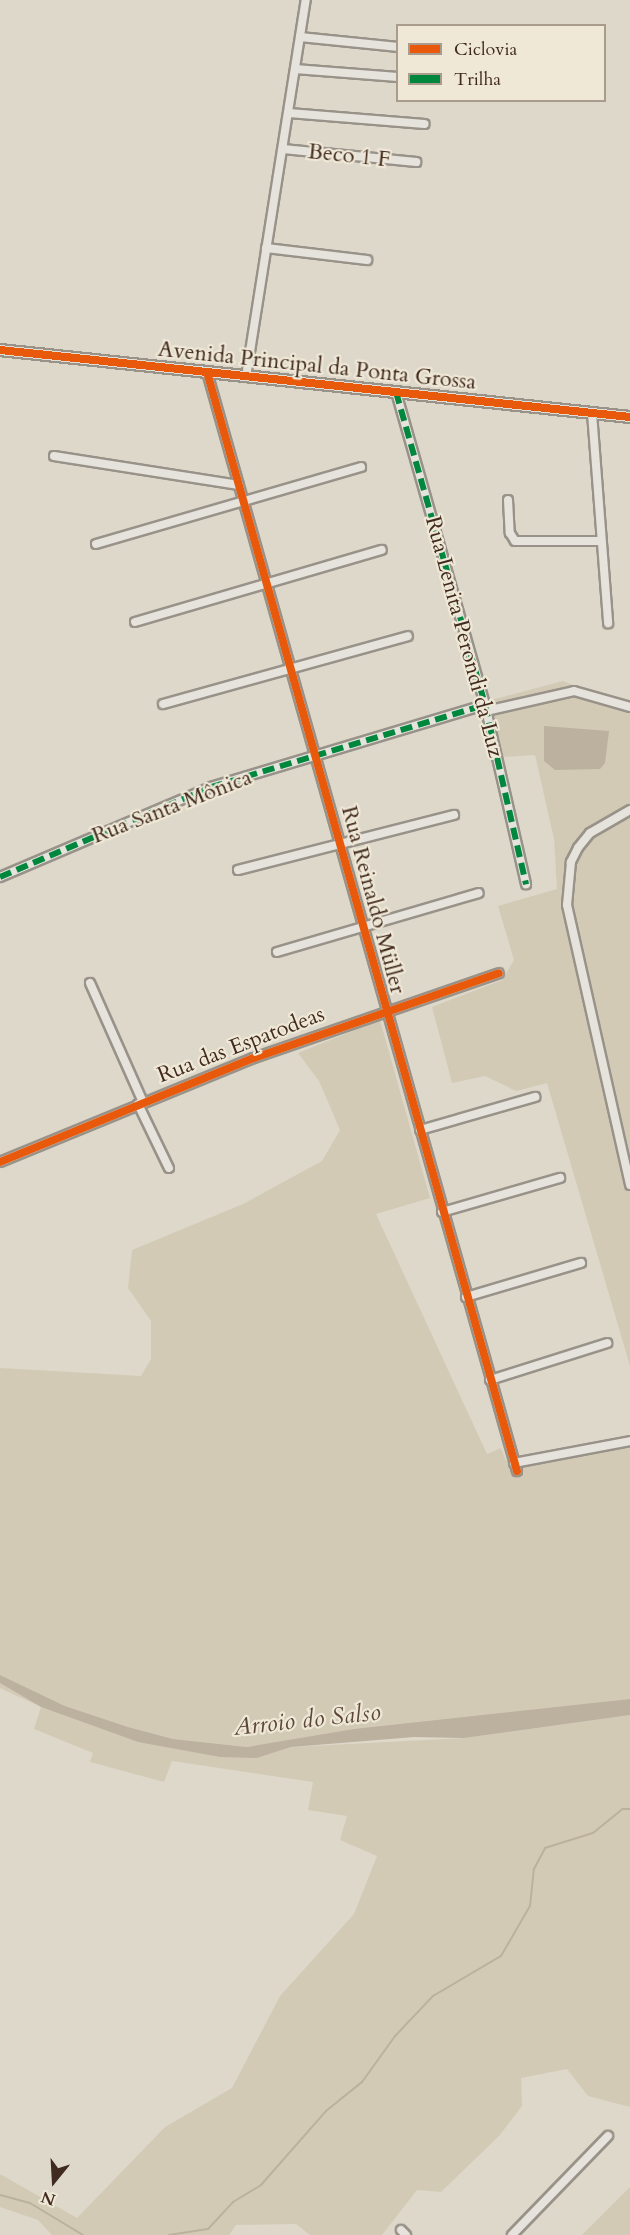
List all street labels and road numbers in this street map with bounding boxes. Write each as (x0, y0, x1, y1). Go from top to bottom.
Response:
street label: Beco 1 F (307, 139, 391, 173)
street label: Avenida Principal da Ponta Grossa (157, 336, 477, 396)
street label: Rua Lenita Perondi da Luz (419, 513, 509, 761)
street label: Rua Santa Mônica (88, 764, 256, 850)
street label: Rua Reinaldo Müller (335, 803, 411, 997)
street label: Rua das Espatodeas (154, 1001, 328, 1089)

